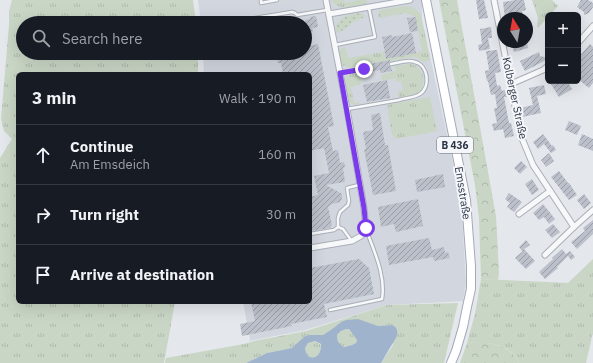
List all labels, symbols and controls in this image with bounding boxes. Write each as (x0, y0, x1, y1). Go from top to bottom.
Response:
north arrow (497, 12, 533, 48)
map controls (545, 12, 581, 84)
button: + (545, 12, 581, 48)
search box (16, 16, 312, 60)
icon: search (30, 27, 52, 49)
text: Search here (62, 29, 142, 48)
button: − (545, 48, 581, 84)
street label: Kolberger Straße (499, 56, 531, 140)
route end (355, 60, 373, 78)
text: 3 min (32, 87, 76, 109)
text: Walk · 190 m (219, 90, 296, 107)
text: Continue (70, 137, 134, 156)
road number: B 436 (437, 137, 473, 153)
icon: ahead (32, 144, 54, 166)
text: 160 m (258, 146, 296, 163)
text: Am Emsdeich (70, 156, 150, 173)
street label: Emsstraße (452, 166, 474, 220)
icon: right (32, 204, 54, 226)
text: Turn right (70, 205, 139, 224)
text: 30 m (266, 206, 296, 223)
route start (357, 219, 375, 237)
icon: arrive (32, 264, 54, 286)
text: Arrive at destination (70, 265, 214, 284)

